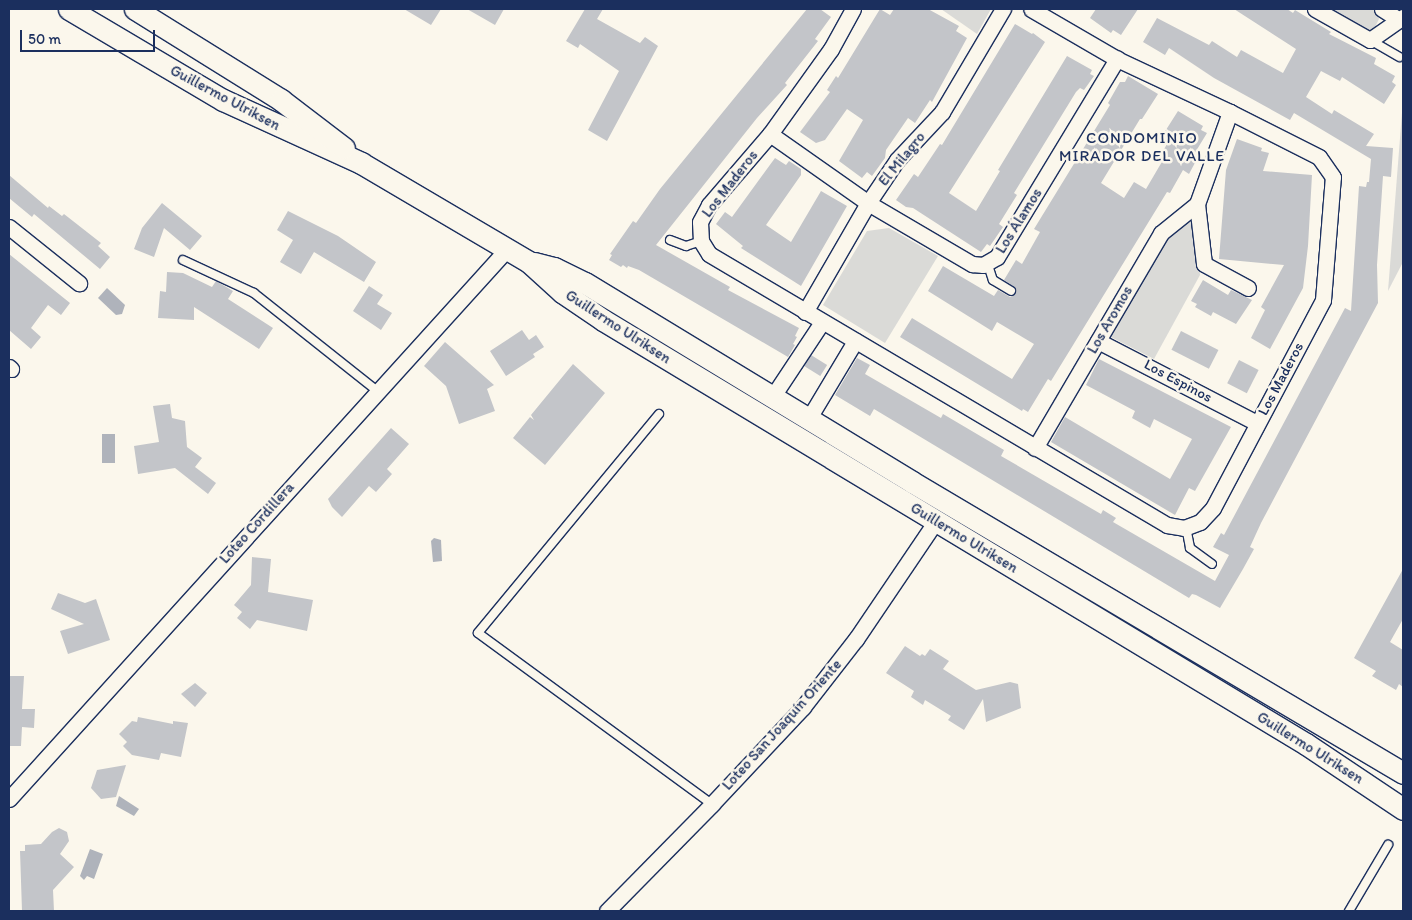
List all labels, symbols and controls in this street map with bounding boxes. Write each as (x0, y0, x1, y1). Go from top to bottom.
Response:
scale bar (22, 20, 158, 52)
text: 50 m (28, 30, 61, 48)
street label: Guillermo Ulriksen (167, 62, 283, 134)
street label: El Milagro (875, 128, 929, 190)
district label: CONDOMINIO MIRADOR DEL VALLE (1057, 128, 1227, 166)
street label: Los Maderos (698, 147, 762, 221)
street label: Los Álamos (992, 185, 1046, 257)
street label: Los Aromos (1083, 283, 1137, 357)
street label: Guillermo Ulriksen (562, 287, 674, 367)
street label: Los Maderos (1254, 339, 1308, 419)
street label: Los Espinos (1141, 356, 1215, 406)
street label: Loteo Cordillera (216, 479, 298, 567)
street label: Guillermo Ulriksen (908, 499, 1020, 577)
street label: Loteo San Joaquín Oriente (719, 656, 845, 794)
street label: Guillermo Ulriksen (1254, 708, 1366, 788)

